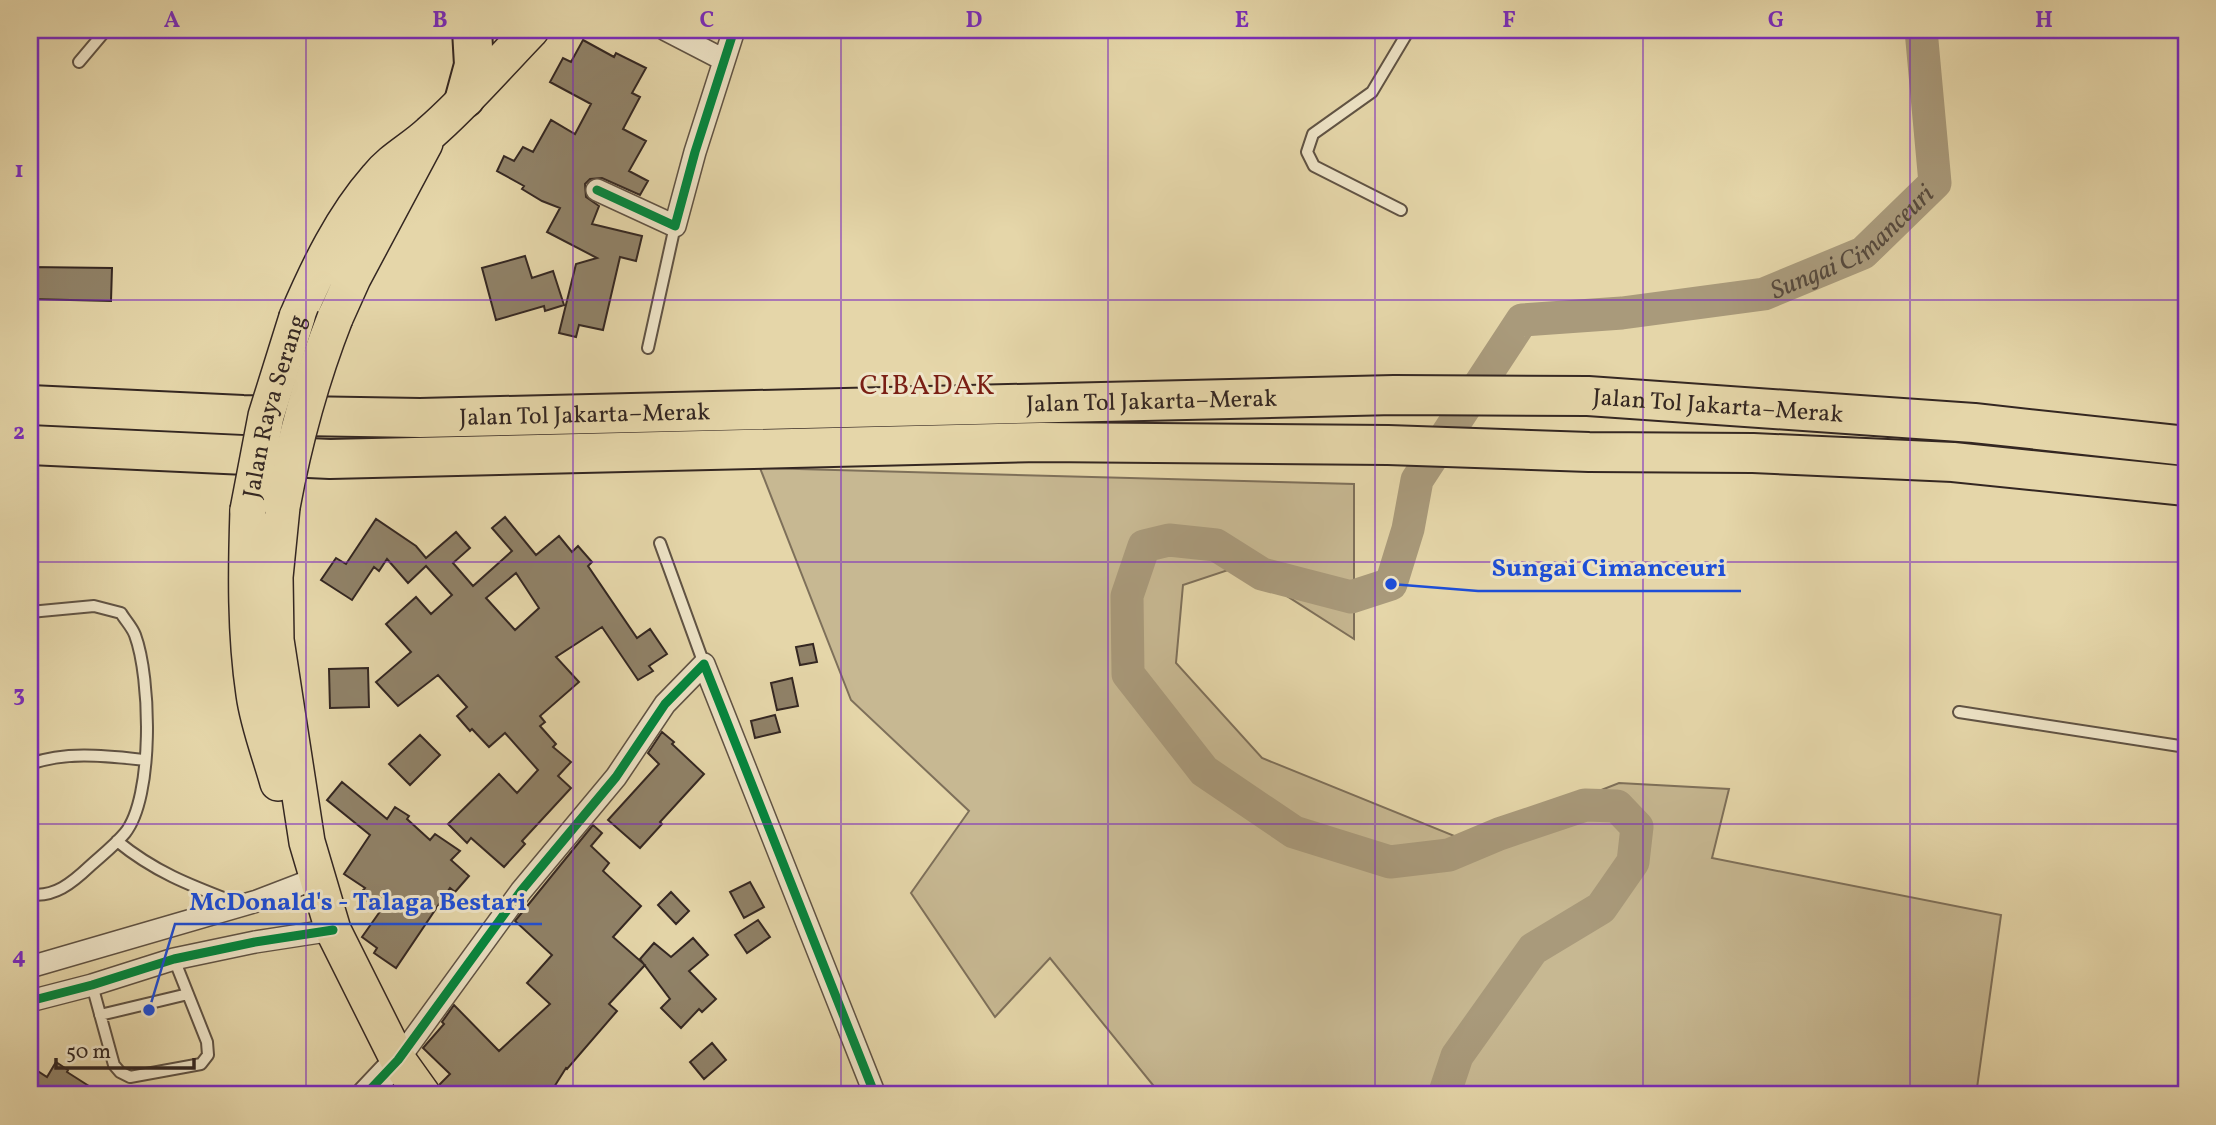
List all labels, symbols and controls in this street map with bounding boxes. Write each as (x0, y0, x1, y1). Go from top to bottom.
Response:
text: A (164, 5, 180, 37)
text: B (432, 5, 448, 37)
text: C (700, 5, 714, 37)
text: D (966, 5, 983, 37)
text: E (1235, 5, 1249, 37)
text: F (1502, 5, 1516, 37)
text: G (1768, 5, 1784, 37)
text: H (2035, 5, 2053, 37)
text: 1 (14, 155, 24, 187)
water label: Sungai Cimanceuri (1765, 177, 1943, 309)
street label: Jalan Raya Serang (236, 311, 316, 501)
district label: CIBADAK (859, 367, 997, 406)
street label: Jalan Tol Jakarta–Merak (1592, 381, 1844, 433)
street label: Jalan Tol Jakarta–Merak (1026, 383, 1278, 423)
street label: Jalan Tol Jakarta–Merak (459, 396, 711, 436)
text: 2 (13, 417, 25, 449)
callout: Sungai Cimanceuri (1478, 544, 1741, 591)
text: Sungai Cimanceuri (1491, 551, 1727, 587)
text: 3 (13, 679, 25, 711)
callout: McDonald's - Talaga Bestari (175, 877, 542, 924)
text: McDonald's - Talaga Bestari (189, 885, 527, 921)
text: 4 (12, 941, 26, 973)
scale bar (56, 1027, 194, 1071)
text: 50 m (66, 1038, 111, 1067)

